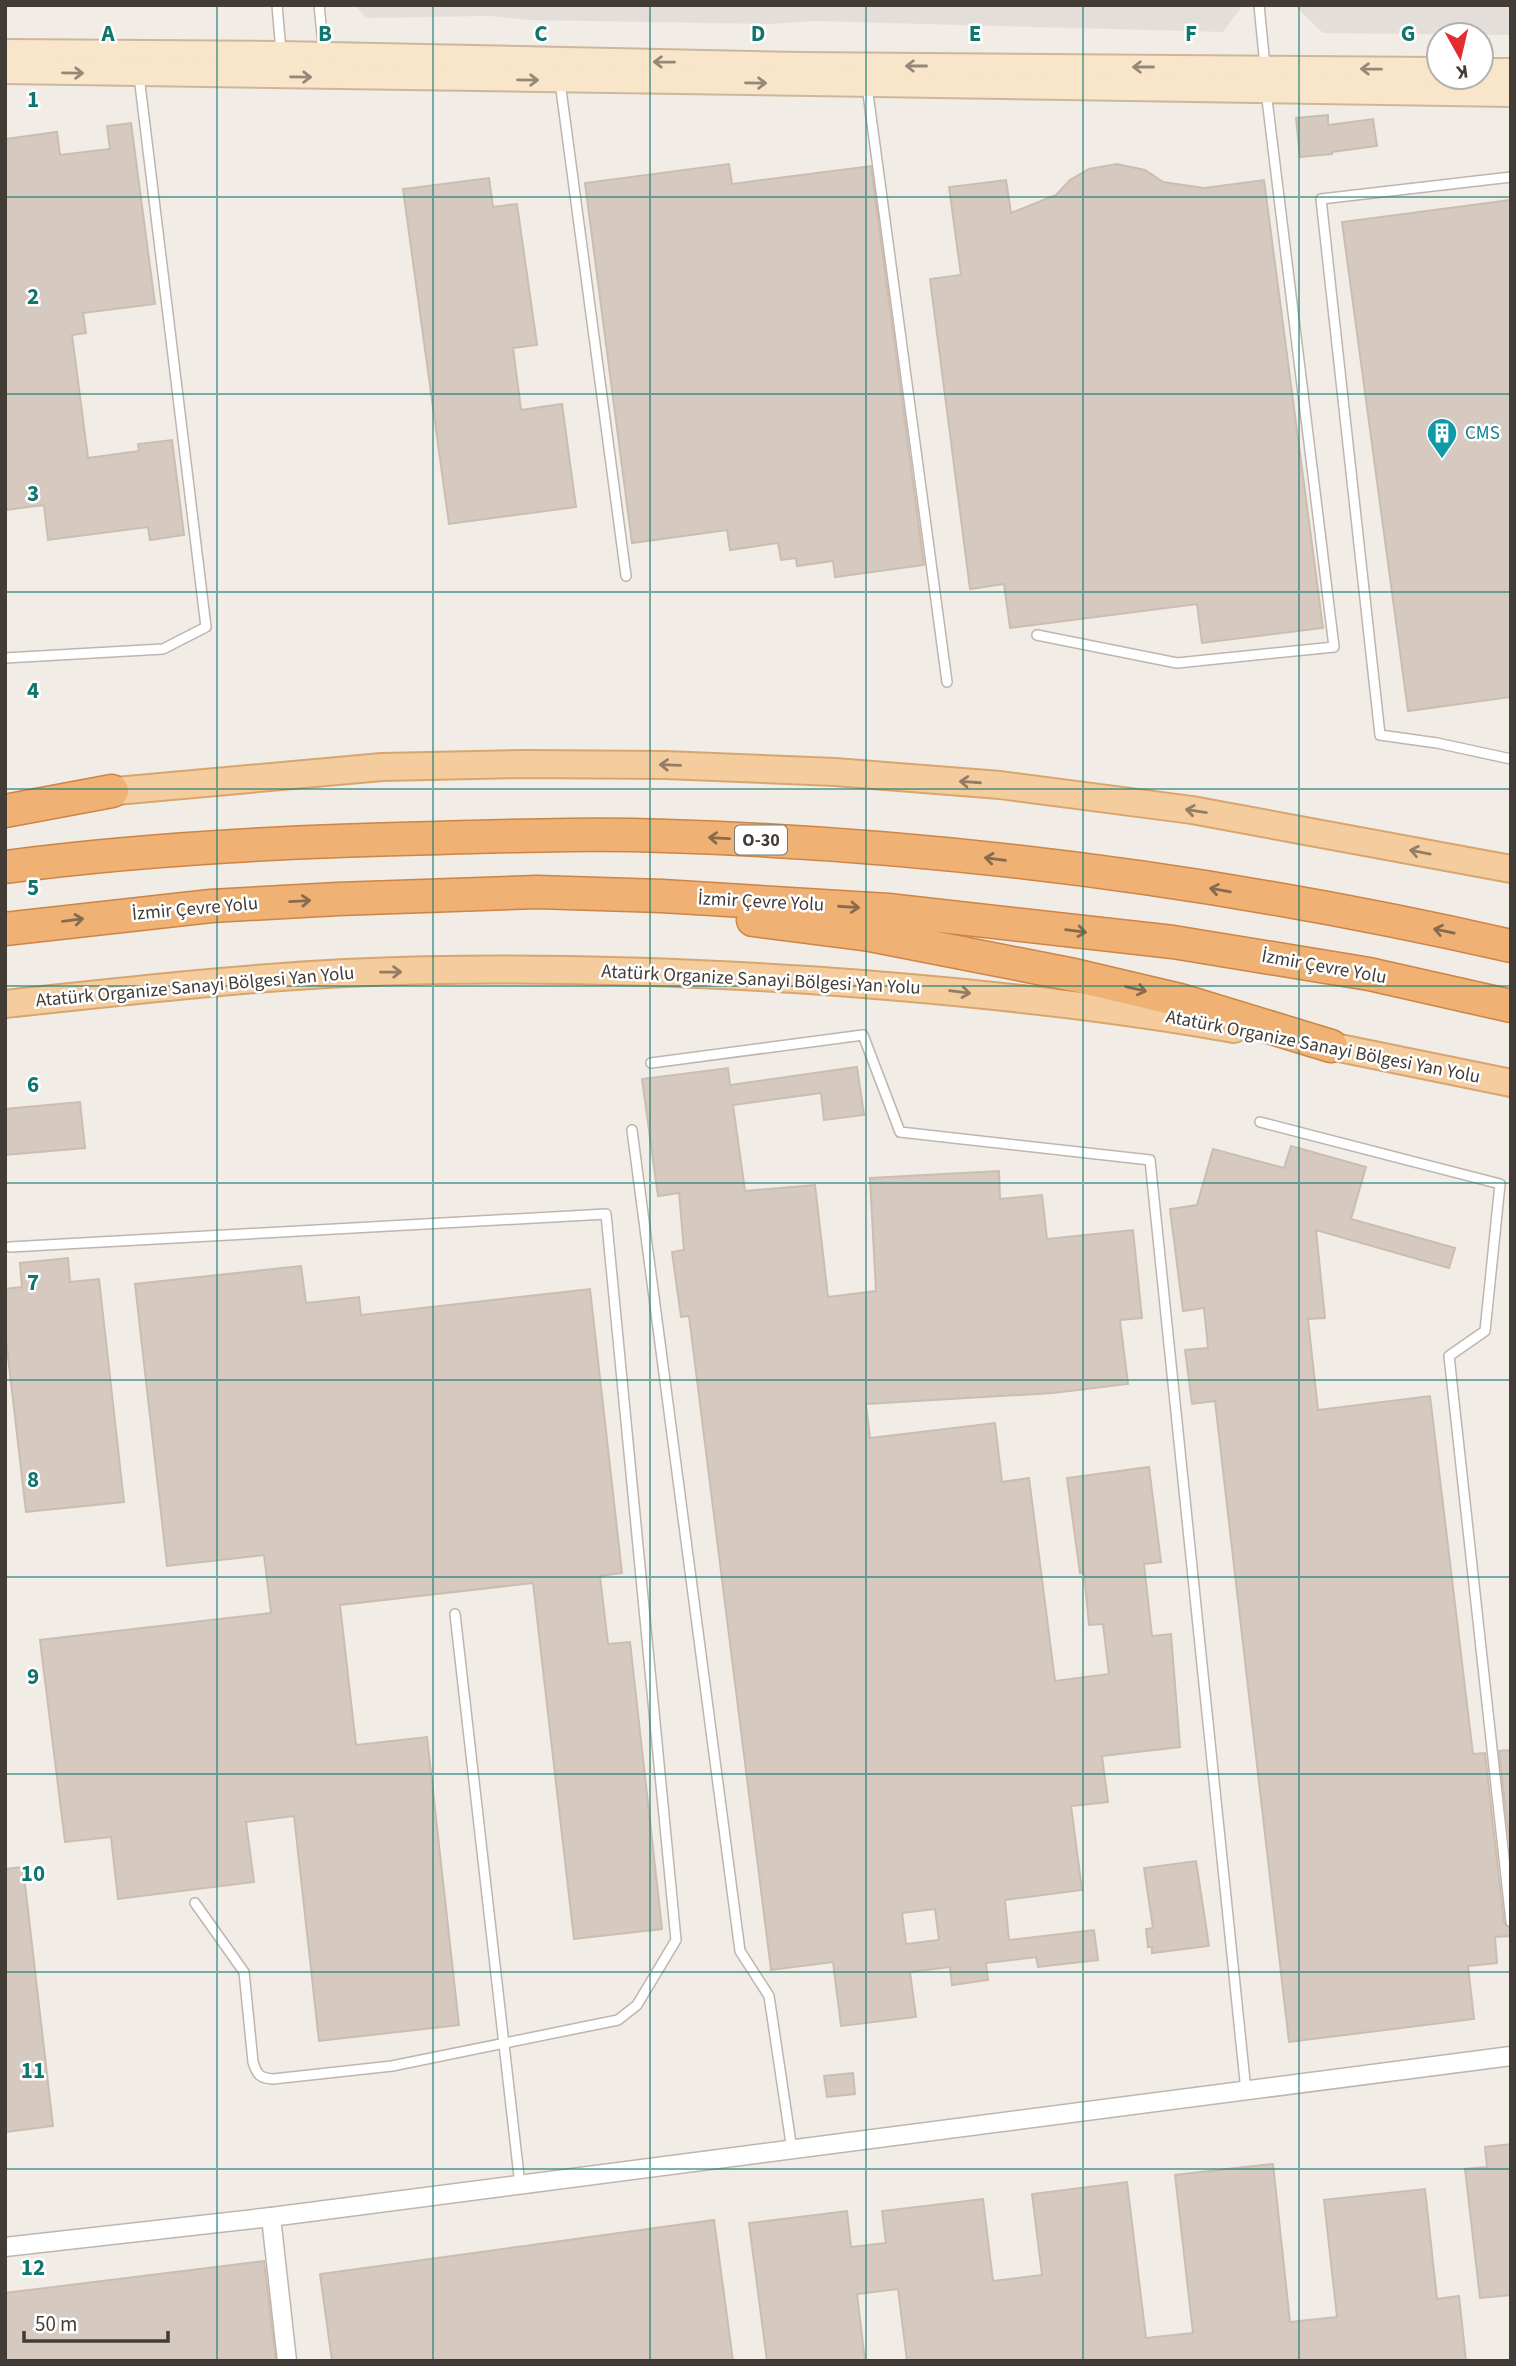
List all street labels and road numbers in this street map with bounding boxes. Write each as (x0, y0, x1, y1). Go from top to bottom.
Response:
road number: O-30 (735, 826, 787, 854)
street label: İzmir Çevre Yolu (697, 885, 825, 919)
street label: İzmir Çevre Yolu (131, 890, 259, 928)
street label: İzmir Çevre Yolu (1259, 943, 1389, 991)
street label: Atatürk Organize Sanayi Bölgesi Yan Yolu (601, 958, 921, 1002)
street label: Atatürk Organize Sanayi Bölgesi Yan Yolu (35, 960, 355, 1014)
street label: Atatürk Organize Sanayi Bölgesi Yan Yolu (1163, 1003, 1483, 1091)

